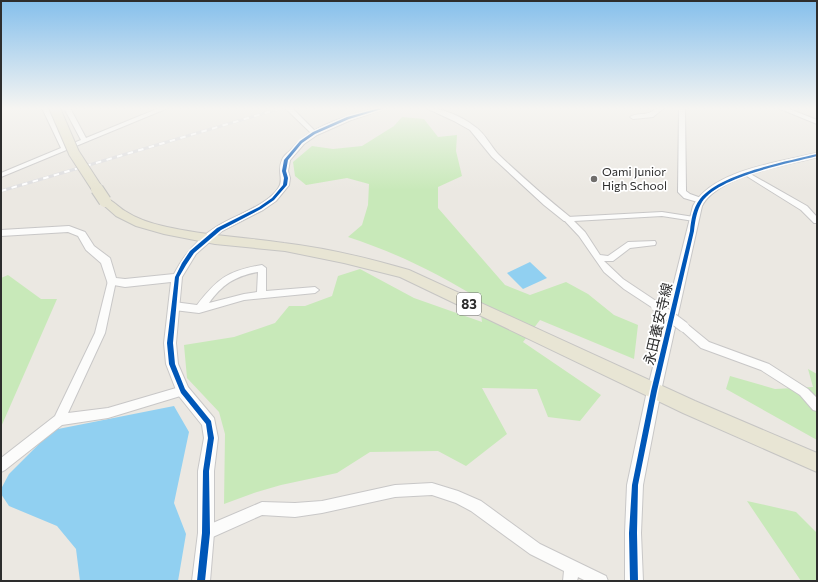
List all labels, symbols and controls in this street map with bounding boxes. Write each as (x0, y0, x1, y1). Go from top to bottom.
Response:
place label: Oami Junior High School (602, 164, 667, 192)
marker: Oami Junior High School (589, 174, 599, 184)
street label: 永田養安寺線 (640, 281, 675, 367)
road number: 83 (457, 293, 481, 315)

